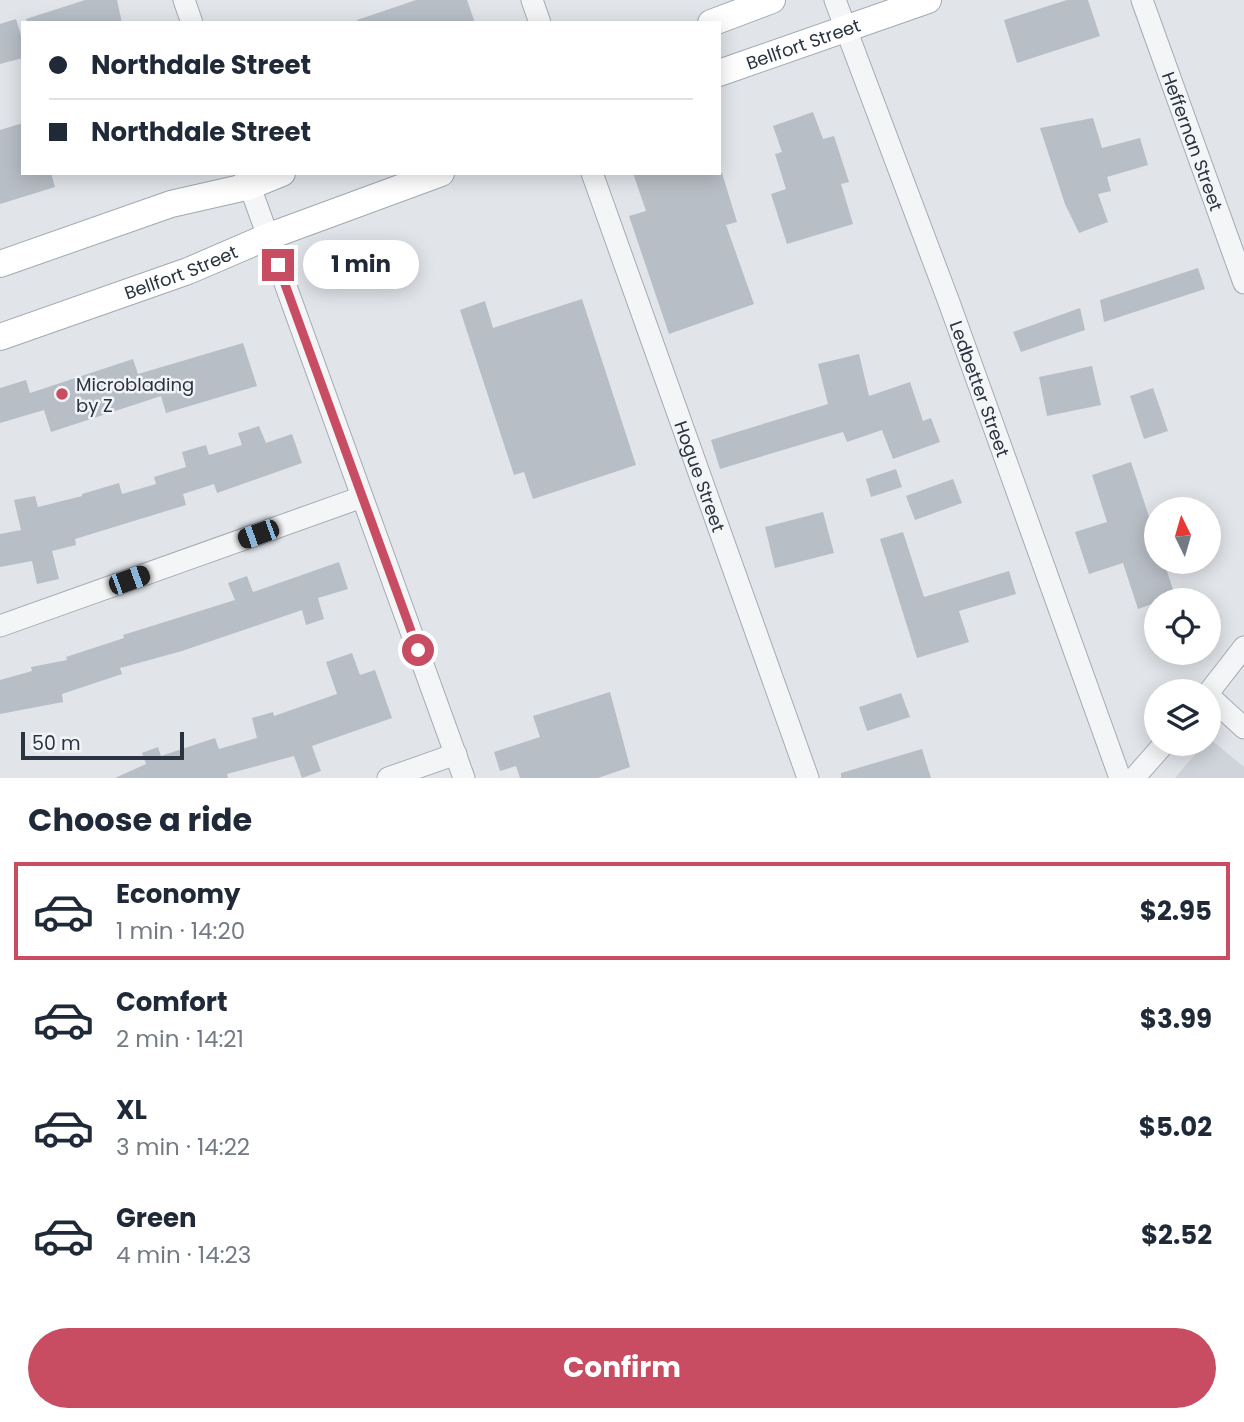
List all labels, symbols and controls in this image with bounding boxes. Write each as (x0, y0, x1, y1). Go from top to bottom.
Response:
street label: Bellfort Street (743, 12, 864, 75)
text: Northdale Street (91, 47, 311, 83)
street label: Heffernan Street (1156, 68, 1229, 214)
text: Northdale Street (91, 114, 311, 150)
street label: Bellfort Street (121, 239, 241, 305)
callout: 1 min (302, 240, 418, 290)
text: 1 min (331, 248, 391, 280)
route end (262, 249, 294, 281)
street label: Ledbetter Street (944, 317, 1016, 460)
place label: Microblading by Z (76, 372, 194, 418)
marker: Microblading by Z (54, 386, 70, 402)
street label: Hogue Street (669, 417, 732, 535)
north arrow (1144, 497, 1222, 574)
map controls (1144, 497, 1221, 756)
car (235, 517, 282, 551)
car (106, 563, 153, 597)
button: locate (1144, 588, 1221, 665)
route start (402, 634, 434, 666)
button: layers (1144, 679, 1221, 756)
scale bar (21, 729, 184, 761)
text: 50 m (32, 730, 81, 757)
text: Choose a ride (28, 797, 252, 842)
text: Economy (116, 876, 240, 912)
icon: car (32, 880, 95, 943)
text: $2.95 (1140, 893, 1212, 929)
text: 1 min · 14:20 (116, 915, 245, 947)
text: Comfort (116, 984, 228, 1020)
icon: car (32, 988, 95, 1051)
text: $3.99 (1140, 1001, 1212, 1037)
text: 2 min · 14:21 (116, 1023, 244, 1055)
text: XL (116, 1092, 147, 1128)
icon: car (32, 1096, 95, 1159)
text: $5.02 (1139, 1109, 1212, 1145)
text: 3 min · 14:22 (116, 1131, 250, 1163)
text: Green (116, 1200, 197, 1236)
icon: car (32, 1204, 95, 1267)
text: $2.52 (1141, 1217, 1212, 1253)
text: 4 min · 14:23 (116, 1239, 251, 1271)
button: Confirm (28, 1328, 1216, 1408)

